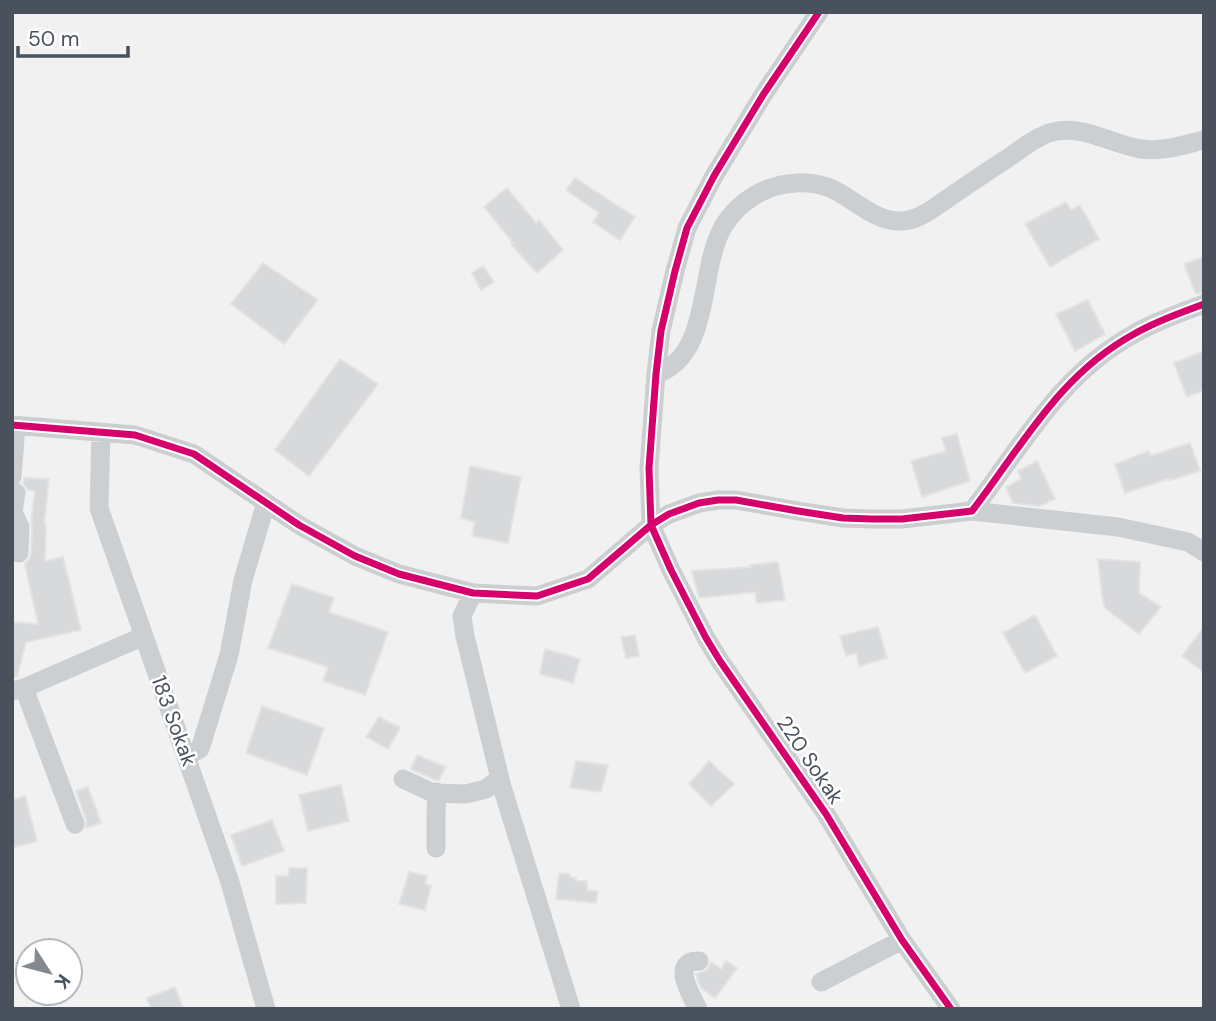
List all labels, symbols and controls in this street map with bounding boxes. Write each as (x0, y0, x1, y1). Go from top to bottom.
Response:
scale bar (18, 14, 128, 58)
text: 50 m (28, 25, 79, 53)
street label: 183 Sokak (145, 672, 203, 771)
street label: 220 Sokak (770, 710, 850, 810)
north arrow (14, 937, 84, 1007)
text: K (49, 969, 76, 994)

